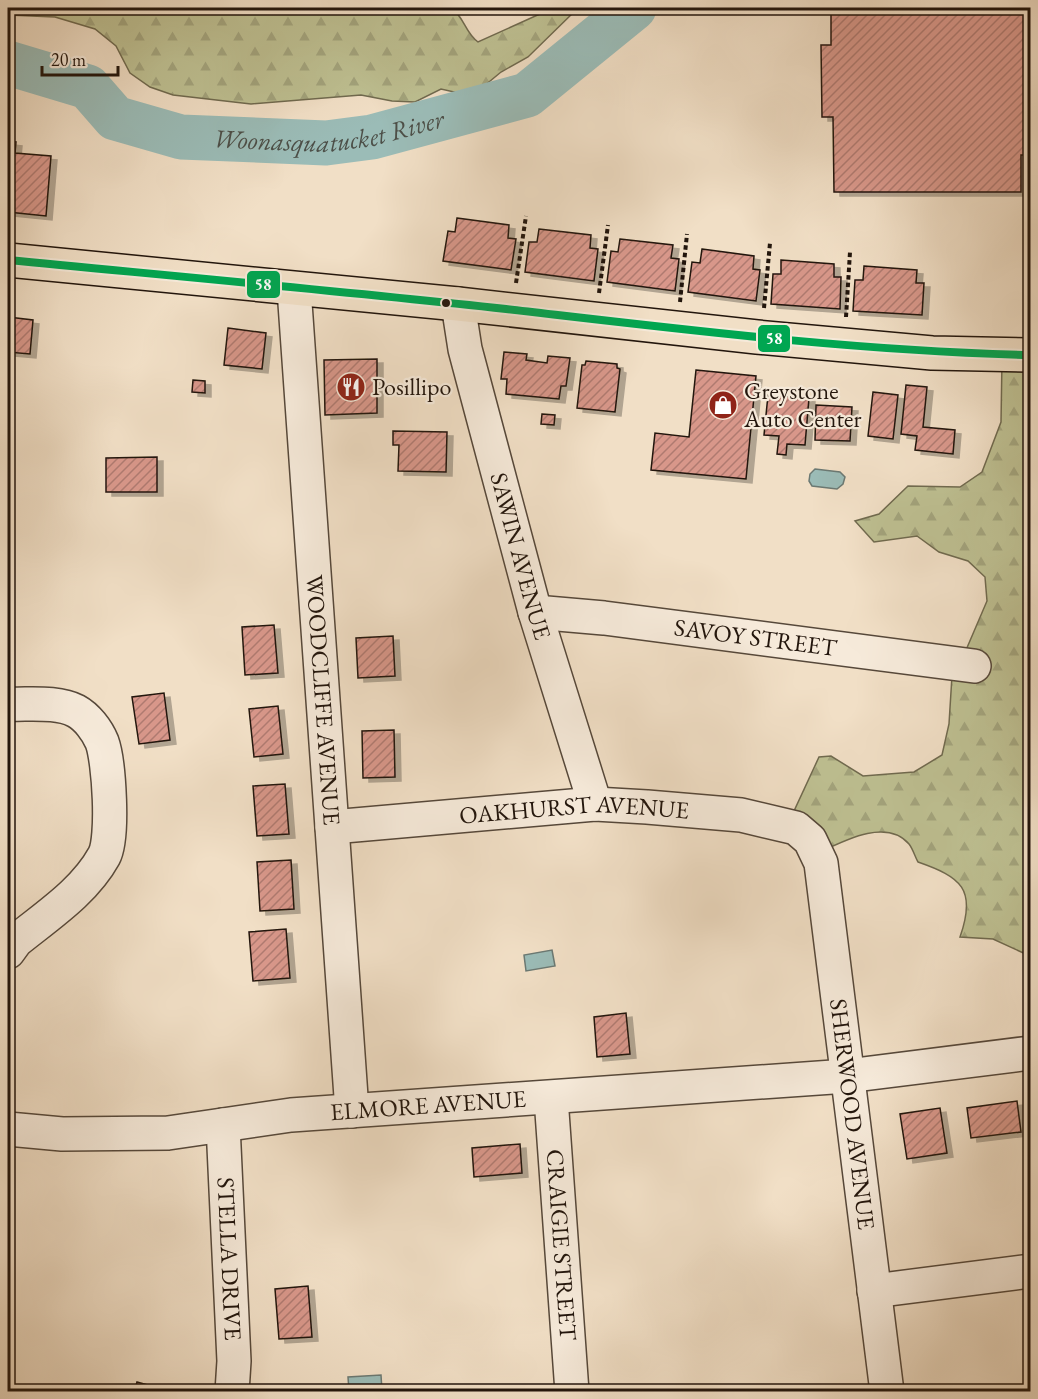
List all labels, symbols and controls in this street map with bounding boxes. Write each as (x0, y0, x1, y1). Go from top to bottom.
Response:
scale bar (42, 39, 118, 77)
text: 20 m (51, 48, 86, 71)
water label: Woonasquatucket River (212, 101, 449, 160)
line badge: 58 (246, 270, 281, 299)
text: 58 (255, 274, 271, 295)
unlabelled marker (440, 297, 452, 309)
line badge: 58 (757, 324, 791, 353)
text: 58 (766, 328, 782, 349)
restaurant icon: Posillipo (335, 371, 367, 403)
place label: Posillipo (372, 371, 451, 402)
place label: Greystone Auto Center (743, 375, 861, 434)
shop icon: Greystone Auto Center (707, 389, 739, 421)
street label: SAWIN AVENUE (484, 469, 559, 643)
street label: WOODCLIFFE AVENUE (299, 574, 348, 826)
street label: SAVOY STREET (672, 611, 840, 663)
street label: OAKHURST AVENUE (458, 788, 690, 831)
street label: SHERWOOD AVENUE (823, 997, 883, 1231)
street label: ELMORE AVENUE (329, 1083, 527, 1127)
street label: CRAIGIE STREET (540, 1148, 584, 1342)
street label: STELLA DRIVE (210, 1177, 249, 1341)

